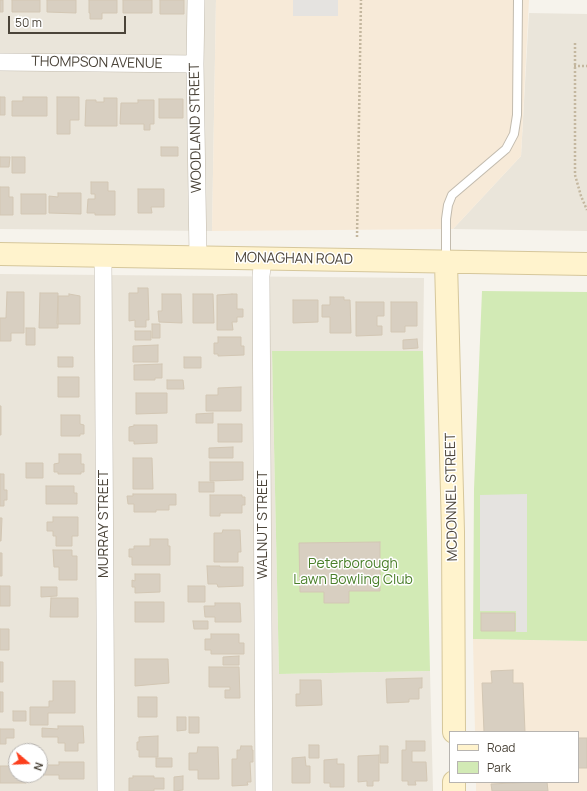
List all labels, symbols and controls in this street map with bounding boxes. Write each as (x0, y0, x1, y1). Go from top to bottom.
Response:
scale bar (10, 8, 128, 34)
text: 50 m (15, 14, 42, 31)
street label: THOMPSON AVENUE (31, 53, 163, 73)
street label: WOODLAND STREET (186, 63, 206, 193)
street label: MONAGHAN ROAD (235, 250, 353, 268)
street label: MCDONNEL STREET (442, 433, 462, 561)
street label: MURRAY STREET (96, 470, 112, 578)
street label: WALNUT STREET (255, 471, 271, 579)
park label: Peterborough Lawn Bowling Club (293, 556, 413, 588)
legend (449, 731, 579, 783)
text: Road (487, 739, 515, 756)
north arrow (8, 743, 48, 783)
text: Park (487, 759, 511, 776)
text: N (30, 761, 47, 773)

